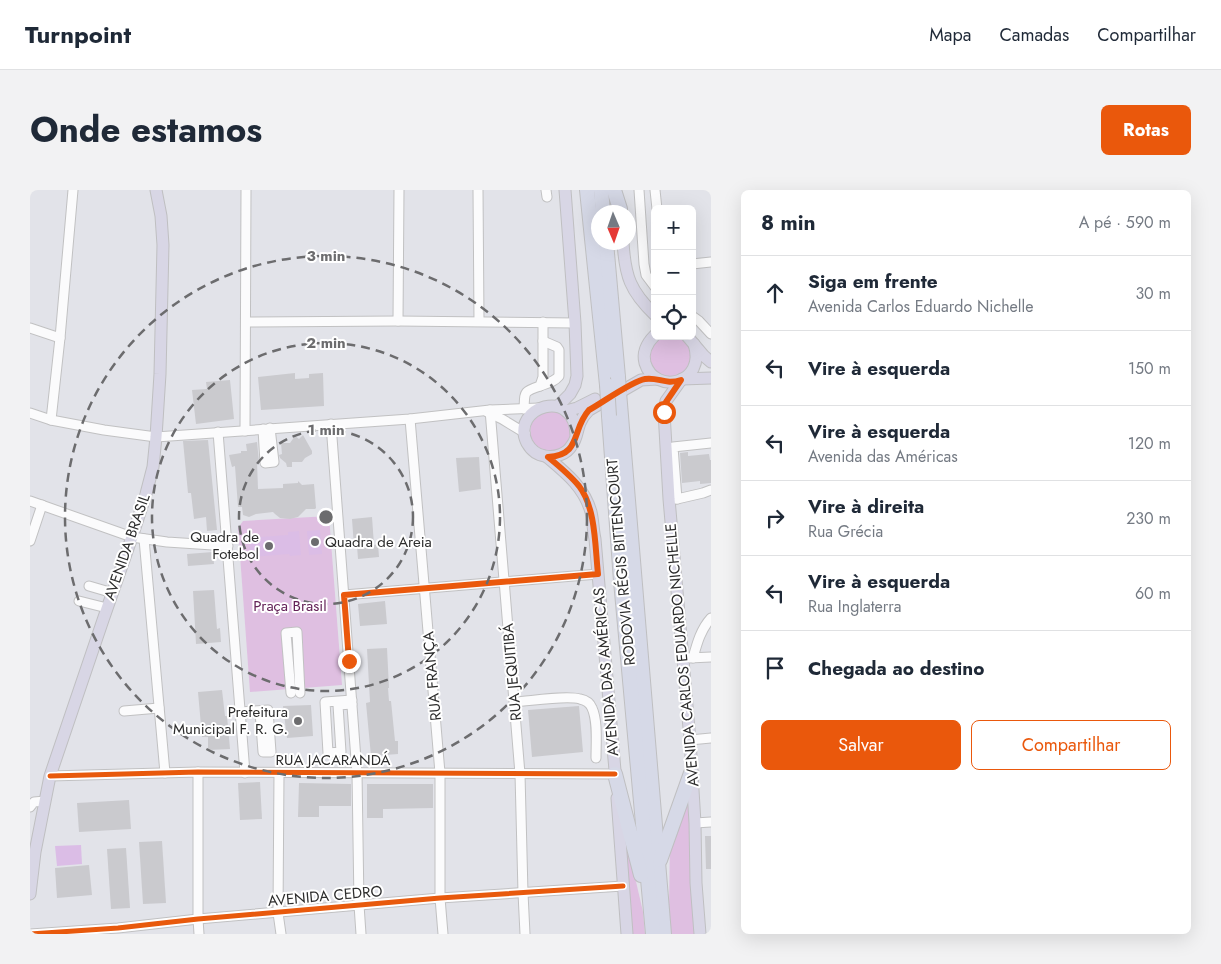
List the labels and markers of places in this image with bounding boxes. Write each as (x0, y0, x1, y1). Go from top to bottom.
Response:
centre of rings (317, 508, 335, 526)
place label: Quadra de Fotebol (190, 526, 259, 565)
place label: Quadra de Areia (325, 531, 432, 553)
marker: Quadra de Areia (309, 536, 321, 548)
marker: Quadra de Fotebol (263, 540, 275, 552)
place label: Prefeitura Municipal F. R. G. (173, 701, 288, 740)
marker: Prefeitura Municipal F. R. G. (292, 715, 304, 727)

